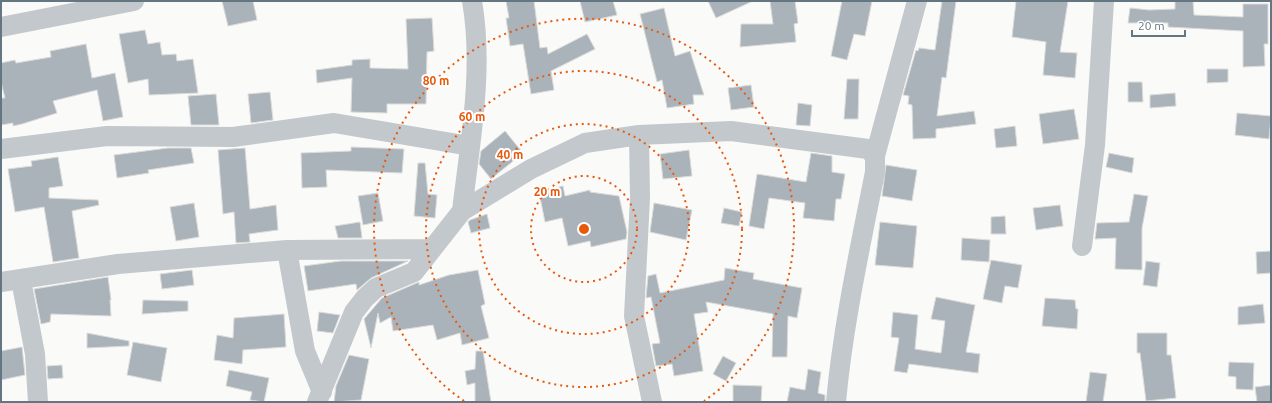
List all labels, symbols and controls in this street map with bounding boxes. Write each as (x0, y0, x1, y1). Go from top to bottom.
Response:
scale bar (1132, 12, 1185, 38)
text: 20 m (1138, 19, 1165, 32)
text: 80 m (423, 74, 449, 87)
text: 60 m (459, 110, 485, 123)
text: 40 m (497, 148, 523, 161)
text: 20 m (534, 185, 560, 198)
centre of rings (577, 222, 591, 236)

